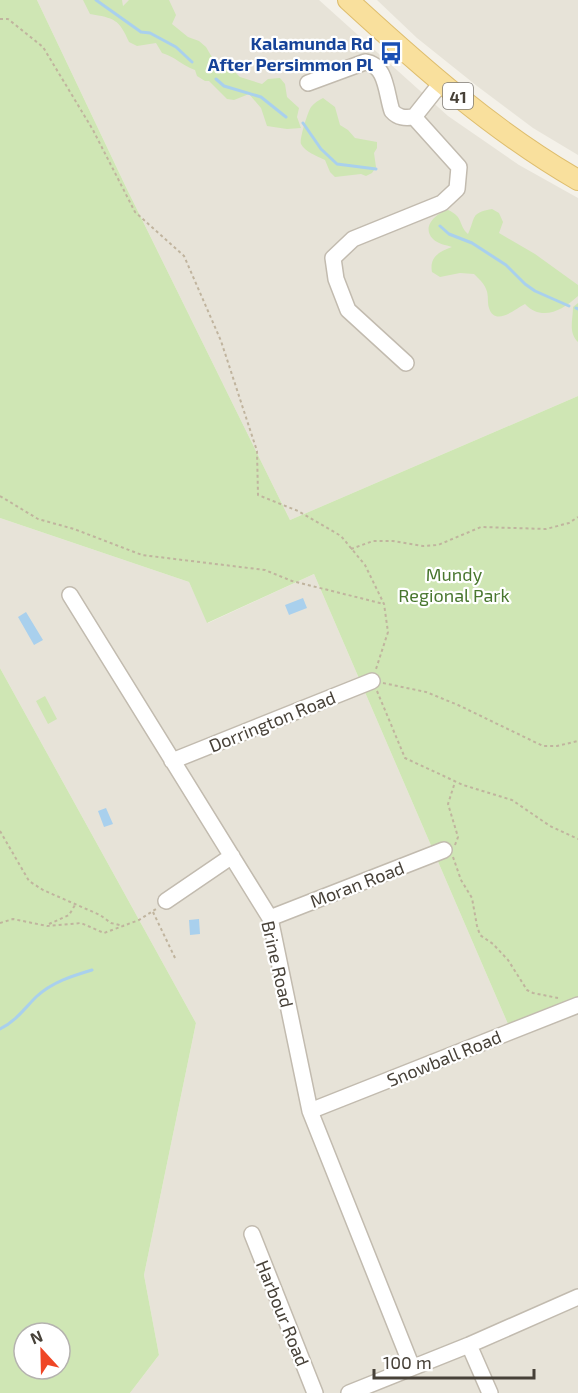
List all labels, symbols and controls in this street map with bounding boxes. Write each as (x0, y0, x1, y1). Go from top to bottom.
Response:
place label: Kalamunda Rd After Persimmon Pl (208, 32, 373, 75)
bus stop icon: Kalamunda Rd After Persimmon Pl (378, 40, 404, 66)
road number: 41 (443, 83, 473, 109)
park label: Mundy Regional Park (398, 563, 510, 606)
street label: Dorrington Road (205, 686, 339, 756)
street label: Moran Road (307, 856, 407, 912)
street label: Brine Road (257, 918, 299, 1010)
street label: Snowball Road (384, 1025, 504, 1091)
street label: Harbour Road (252, 1257, 314, 1369)
north arrow (12, 1321, 72, 1381)
text: N (27, 1326, 45, 1348)
scale bar (374, 1342, 534, 1380)
text: 100 m (383, 1351, 432, 1373)

